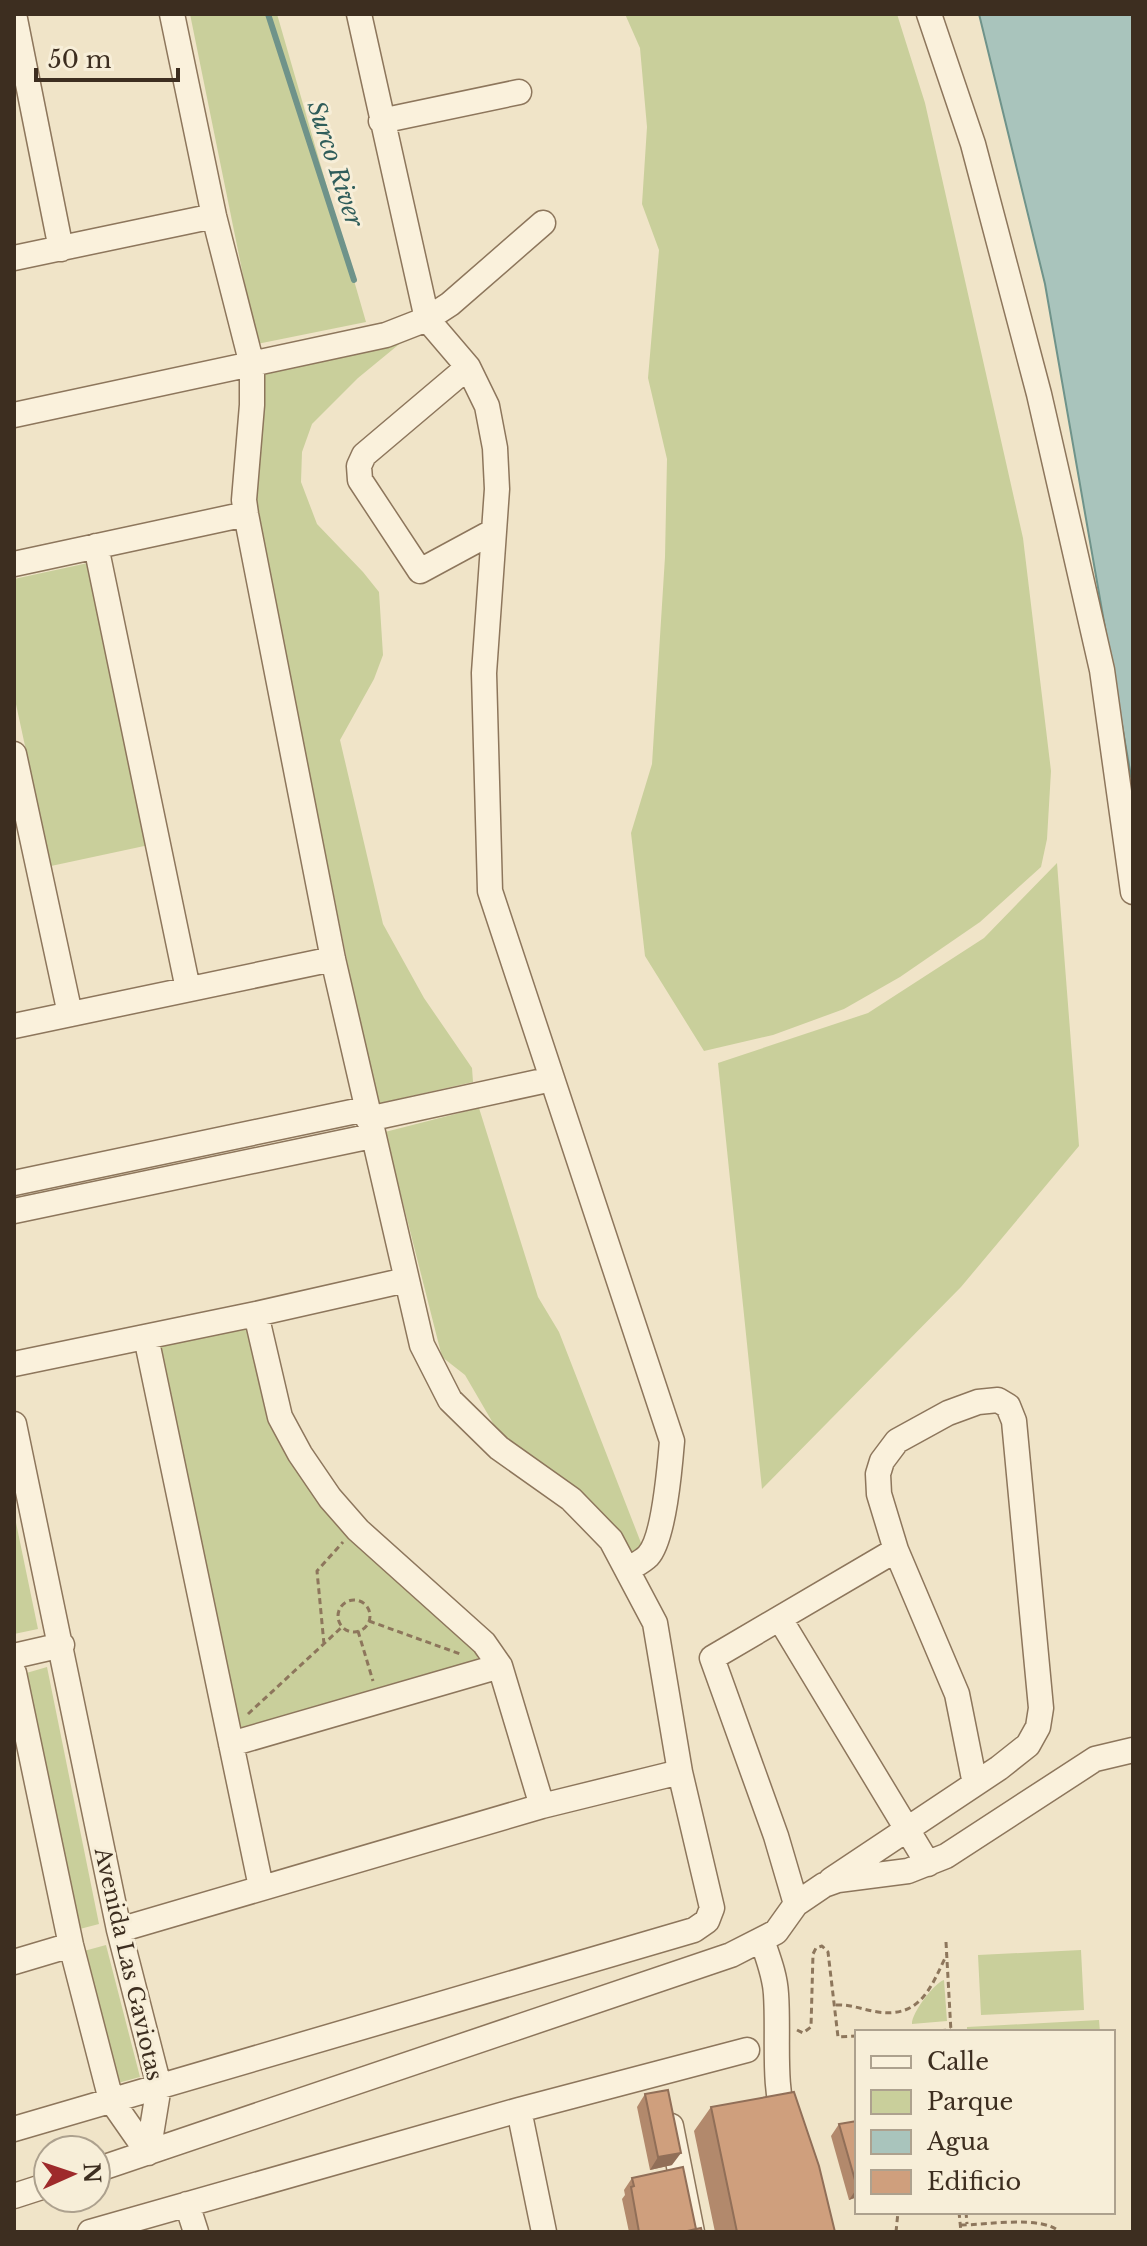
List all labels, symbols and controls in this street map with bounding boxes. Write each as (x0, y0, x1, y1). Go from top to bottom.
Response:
scale bar (36, 32, 178, 82)
text: 50 m (48, 45, 112, 74)
water label: Surco River (301, 97, 370, 231)
street label: Avenida Las Gaviotas (88, 1844, 168, 2083)
legend (855, 2030, 1115, 2214)
text: Calle (927, 2047, 989, 2076)
text: Parque (927, 2087, 1013, 2116)
text: Agua (926, 2127, 990, 2156)
north arrow (32, 2134, 112, 2214)
text: N (77, 2162, 106, 2184)
text: Edificio (927, 2167, 1021, 2196)

